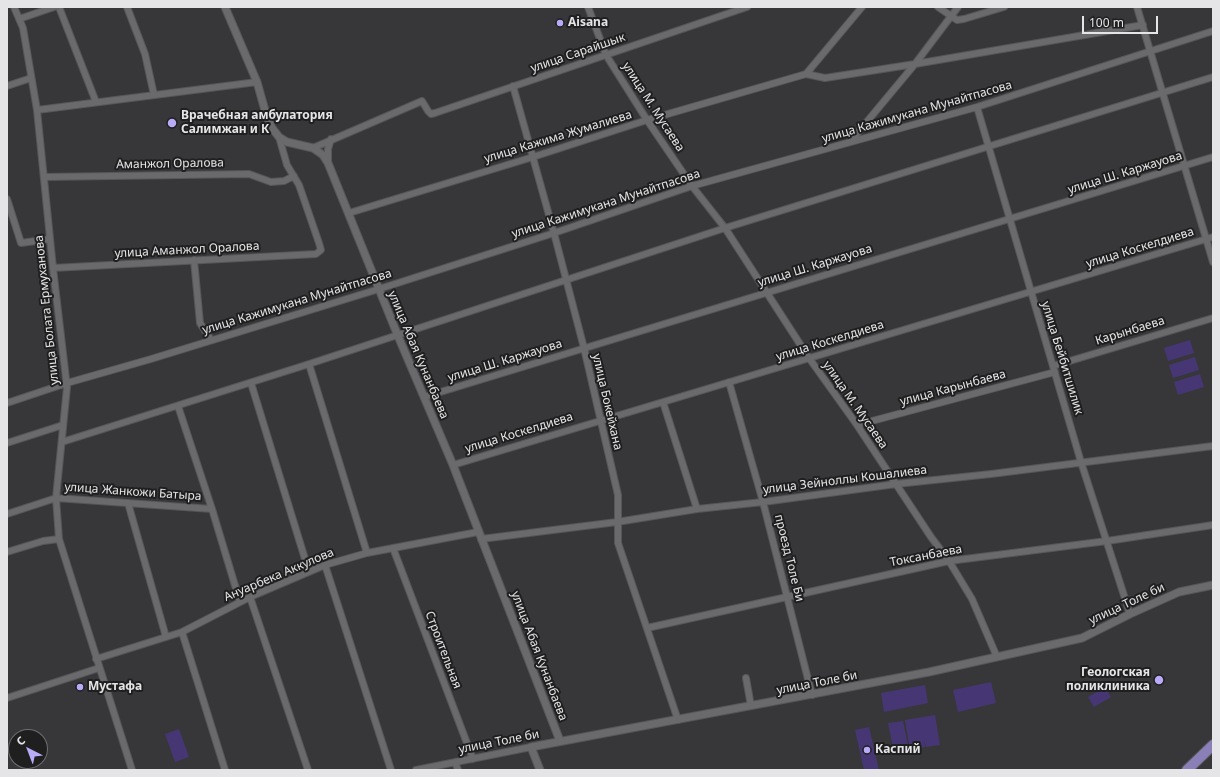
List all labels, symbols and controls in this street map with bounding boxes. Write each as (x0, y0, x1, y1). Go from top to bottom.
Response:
scale bar (1084, 8, 1160, 34)
text: 100 m (1089, 14, 1124, 31)
place label: Aisana (568, 16, 608, 30)
marker: Aisana (555, 18, 565, 28)
street label: улица Сарайшык (529, 30, 627, 76)
street label: улица М. Мусаева (619, 60, 687, 154)
street label: улица Кажимукана Мунайтпасова (820, 78, 1014, 146)
street label: улица Кажима Жумалиева (482, 108, 634, 166)
place label: Врачебная амбулатория Салимжан и К (181, 109, 333, 137)
marker: Врачебная амбулатория Салимжан и К (166, 117, 178, 129)
street label: улица Ш. Каржауова (1066, 149, 1184, 197)
street label: Аманжол Оралова (116, 156, 224, 172)
street label: улица Кажимукана Мунайтпасова (510, 167, 702, 241)
street label: улица Коскелдиева (1084, 225, 1196, 271)
street label: улица Болата Ермуханова (32, 234, 62, 386)
street label: улица Аманжол Оралова (114, 239, 260, 261)
street label: улица Ш. Каржауова (756, 242, 874, 290)
street label: улица Кажимукана Мунайтпасова (201, 266, 393, 338)
street label: улица Абая Кунанбаева (385, 289, 451, 421)
street label: улица Бейбитшилик (1038, 300, 1086, 416)
street label: Карынбаева (1094, 314, 1166, 348)
street label: улица Коскелдиева (774, 318, 886, 364)
street label: улица Ш. Каржауова (446, 337, 564, 385)
street label: улица Бокейхана (589, 352, 625, 452)
street label: улица М. Мусаева (819, 358, 891, 452)
street label: улица Карынбаева (899, 367, 1007, 409)
street label: улица Коскелдиева (463, 410, 575, 456)
street label: улица Зейноллы Кошалиева (762, 463, 928, 497)
street label: улица Жанкожи Батыра (64, 480, 202, 504)
street label: проезд Толе Би (771, 513, 807, 603)
street label: Токсанбаева (889, 542, 963, 570)
street label: Ануарбека Аккулова (222, 545, 336, 605)
street label: улица Толе би (1087, 580, 1167, 628)
street label: улица Абая Кунанбаева (508, 589, 570, 723)
street label: Строительная (422, 609, 464, 691)
place label: Геологская поликлиника (1066, 666, 1150, 694)
street label: улица Толе би (775, 668, 859, 698)
marker: Геологская поликлиника (1153, 674, 1165, 686)
place label: Мустафа (88, 680, 142, 694)
marker: Мустафа (75, 682, 85, 692)
street label: улица Толе би (457, 727, 541, 757)
north arrow (8, 729, 48, 769)
text: С (13, 733, 28, 748)
place label: Каспий (875, 743, 921, 757)
marker: Каспий (862, 745, 872, 755)

